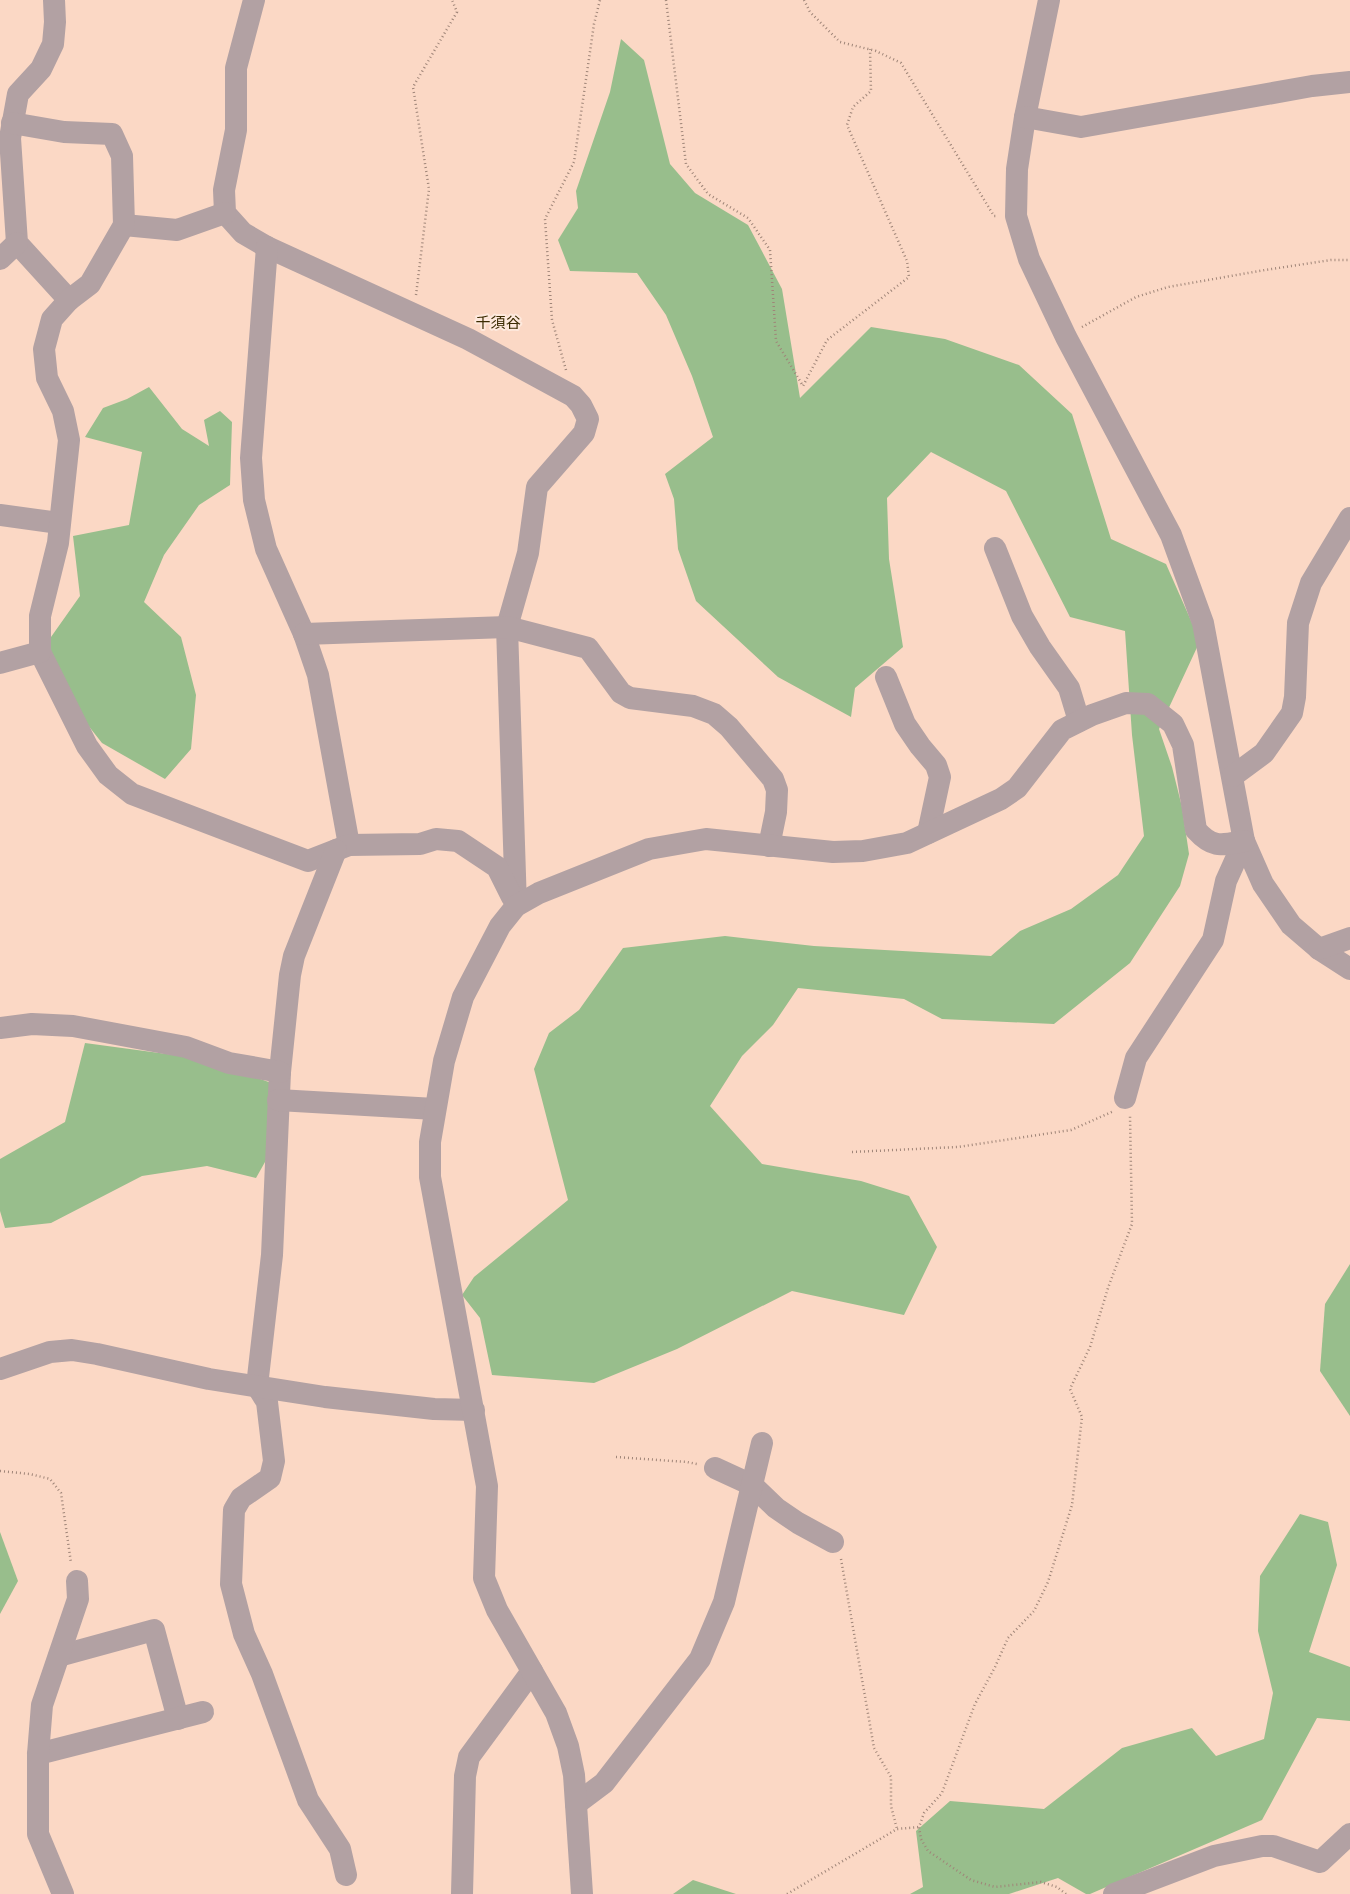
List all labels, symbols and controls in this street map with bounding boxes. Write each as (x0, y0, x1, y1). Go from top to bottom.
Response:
district label: 千須谷 (475, 314, 521, 332)

